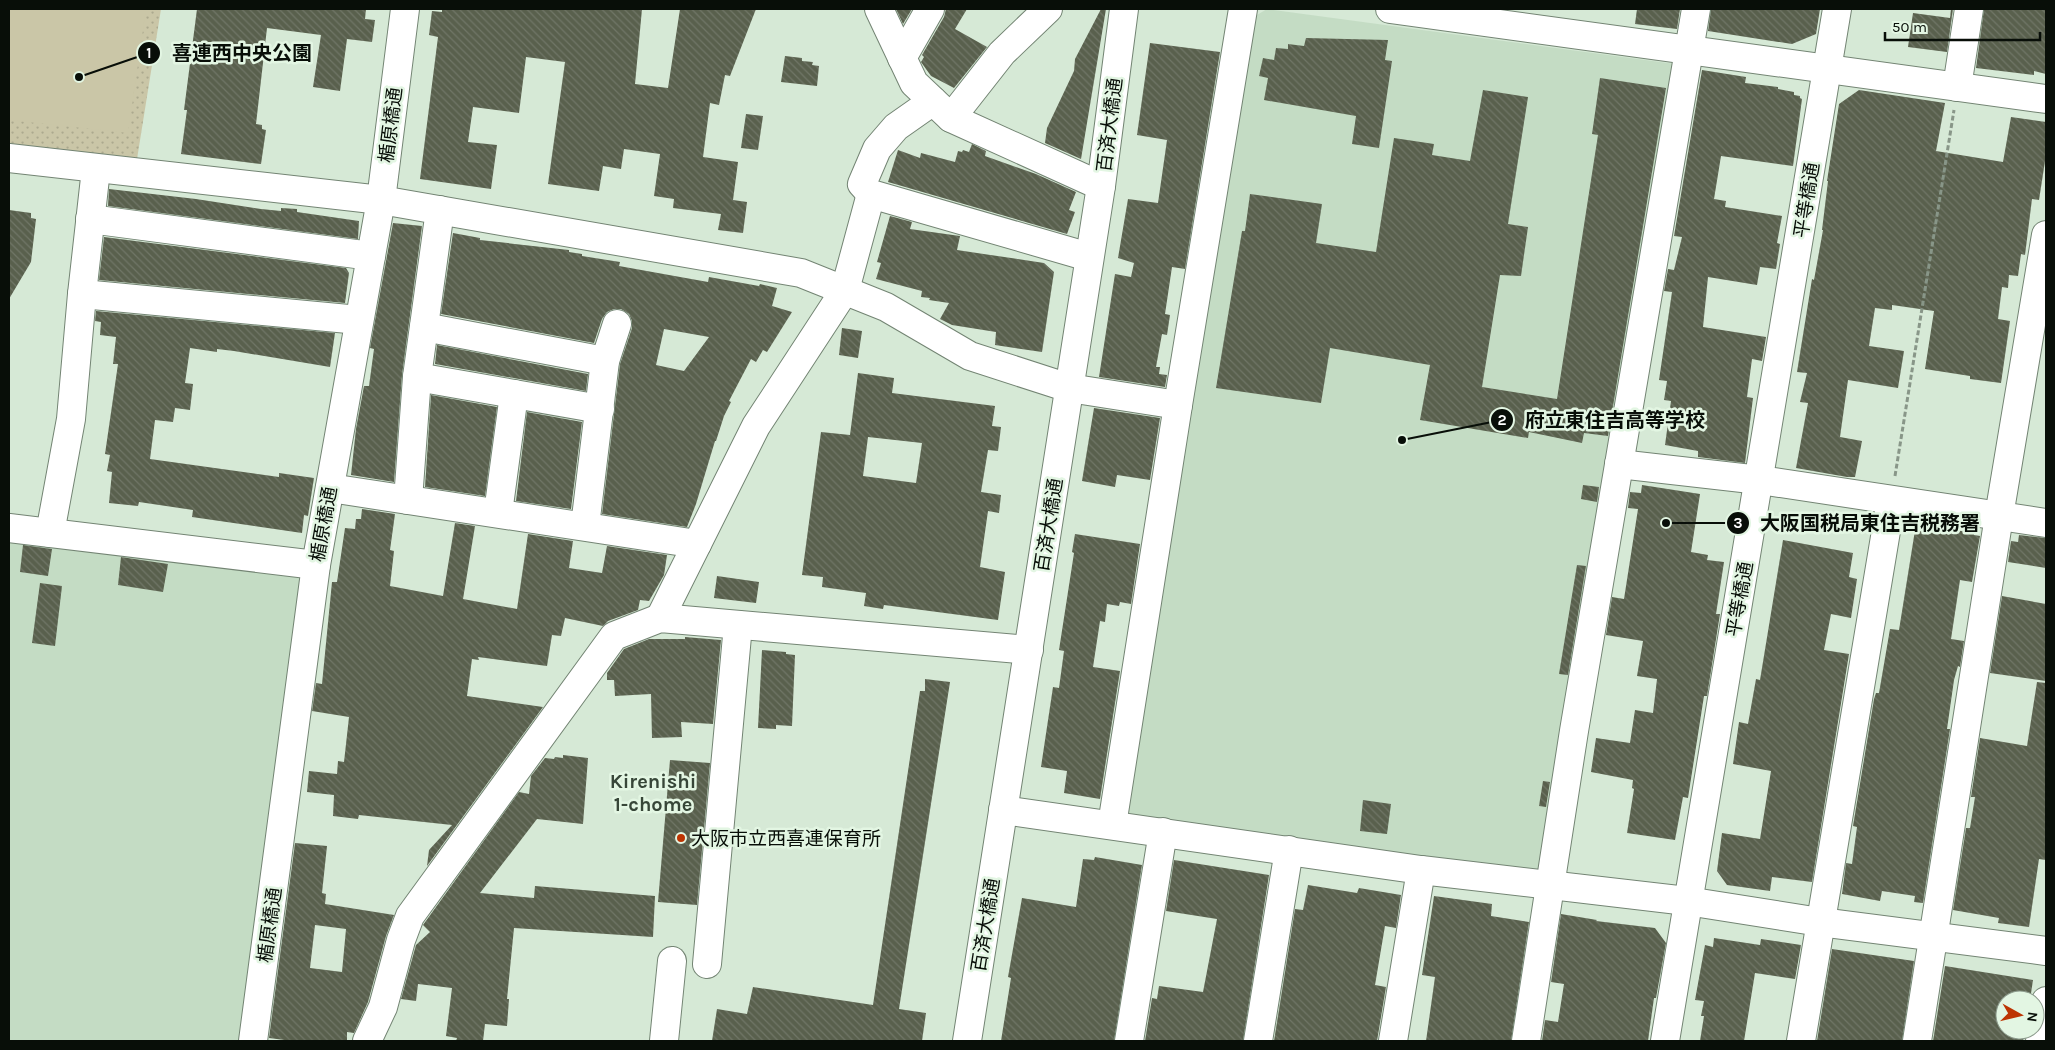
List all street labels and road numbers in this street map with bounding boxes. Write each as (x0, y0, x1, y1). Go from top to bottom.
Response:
street label: 百済大橋通 (1093, 77, 1127, 174)
street label: 楯原橋通 (375, 86, 407, 164)
street label: 平等橋通 (1790, 161, 1824, 239)
street label: 百済大橋通 (1031, 477, 1067, 574)
street label: 楯原橋通 (307, 485, 341, 564)
street label: 平等橋通 (1723, 560, 1757, 639)
street label: 百済大橋通 (968, 877, 1004, 974)
street label: 楯原橋通 (254, 886, 286, 964)

